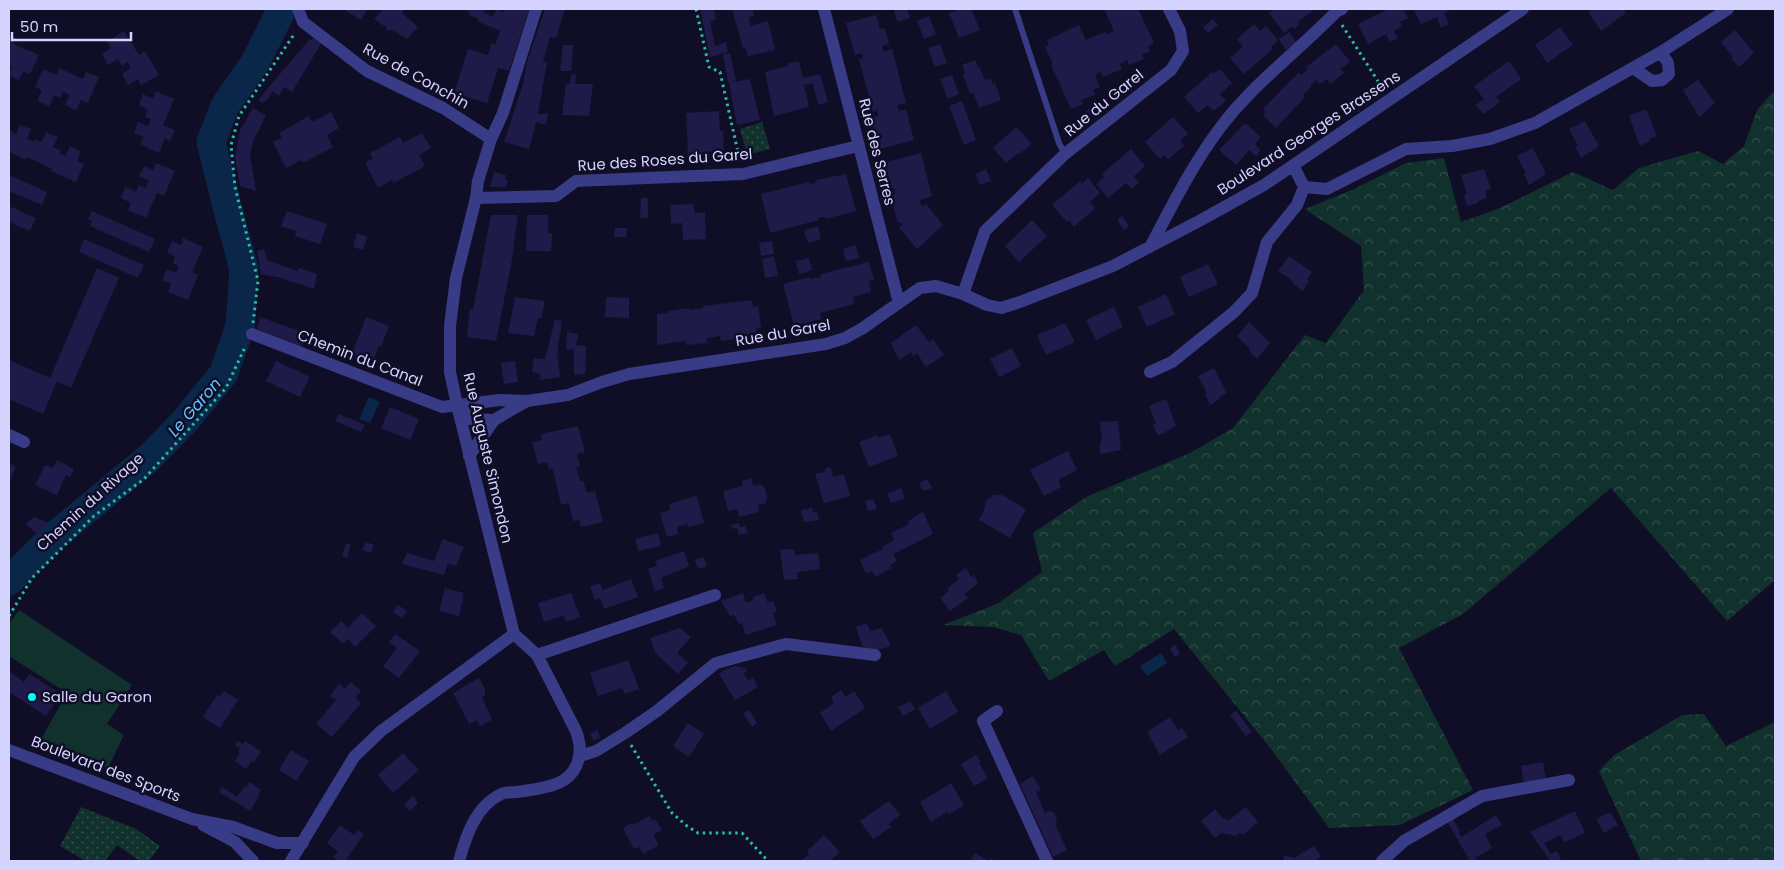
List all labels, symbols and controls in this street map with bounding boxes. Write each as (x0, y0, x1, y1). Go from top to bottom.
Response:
scale bar (12, 10, 131, 42)
text: 50 m (20, 16, 58, 37)
street label: Rue de Conchin (359, 38, 473, 113)
street label: Rue du Garel (1060, 64, 1148, 141)
street label: Boulevard Georges Brassens (1213, 65, 1405, 200)
street label: Rue des Serres (854, 96, 901, 208)
street label: Rue des Roses du Garel (577, 143, 753, 176)
street label: Rue du Garel (734, 314, 832, 351)
street label: Chemin du Canal (295, 324, 426, 391)
street label: Rue Auguste Simondon (459, 370, 518, 545)
water label: Le Garon (162, 373, 226, 442)
street label: Chemin du Rivage (31, 448, 148, 556)
place label: Salle du Garon (42, 686, 152, 707)
marker: Salle du Garon (26, 691, 38, 703)
street label: Boulevard des Sports (28, 730, 184, 807)

